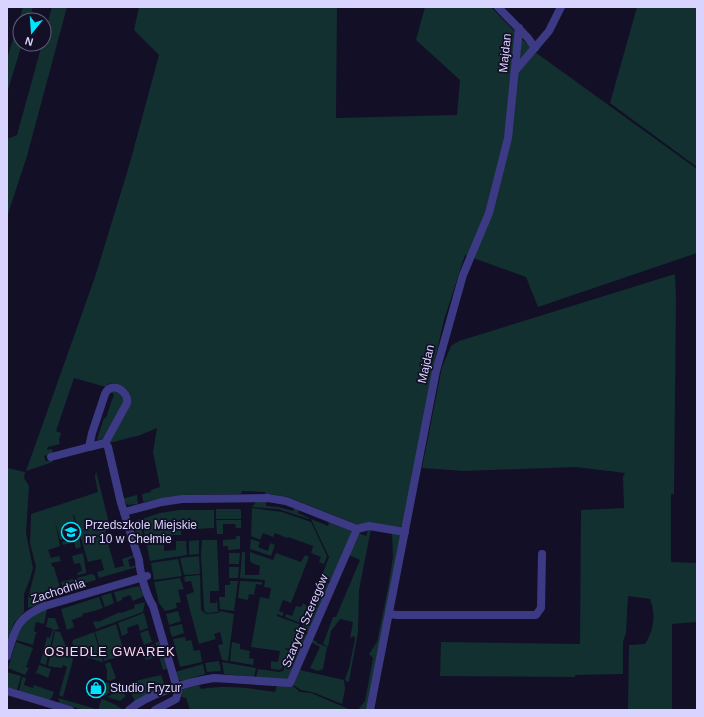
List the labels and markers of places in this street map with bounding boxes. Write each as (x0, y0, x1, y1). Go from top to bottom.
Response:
place label: Przedszkole Miejskie nr 10 w Chełmie (85, 518, 197, 546)
school or university icon: Przedszkole Miejskie nr 10 w Chełmie (60, 521, 82, 543)
shop icon: Studio Fryzur (85, 677, 107, 699)
place label: Studio Fryzur (110, 681, 181, 695)

